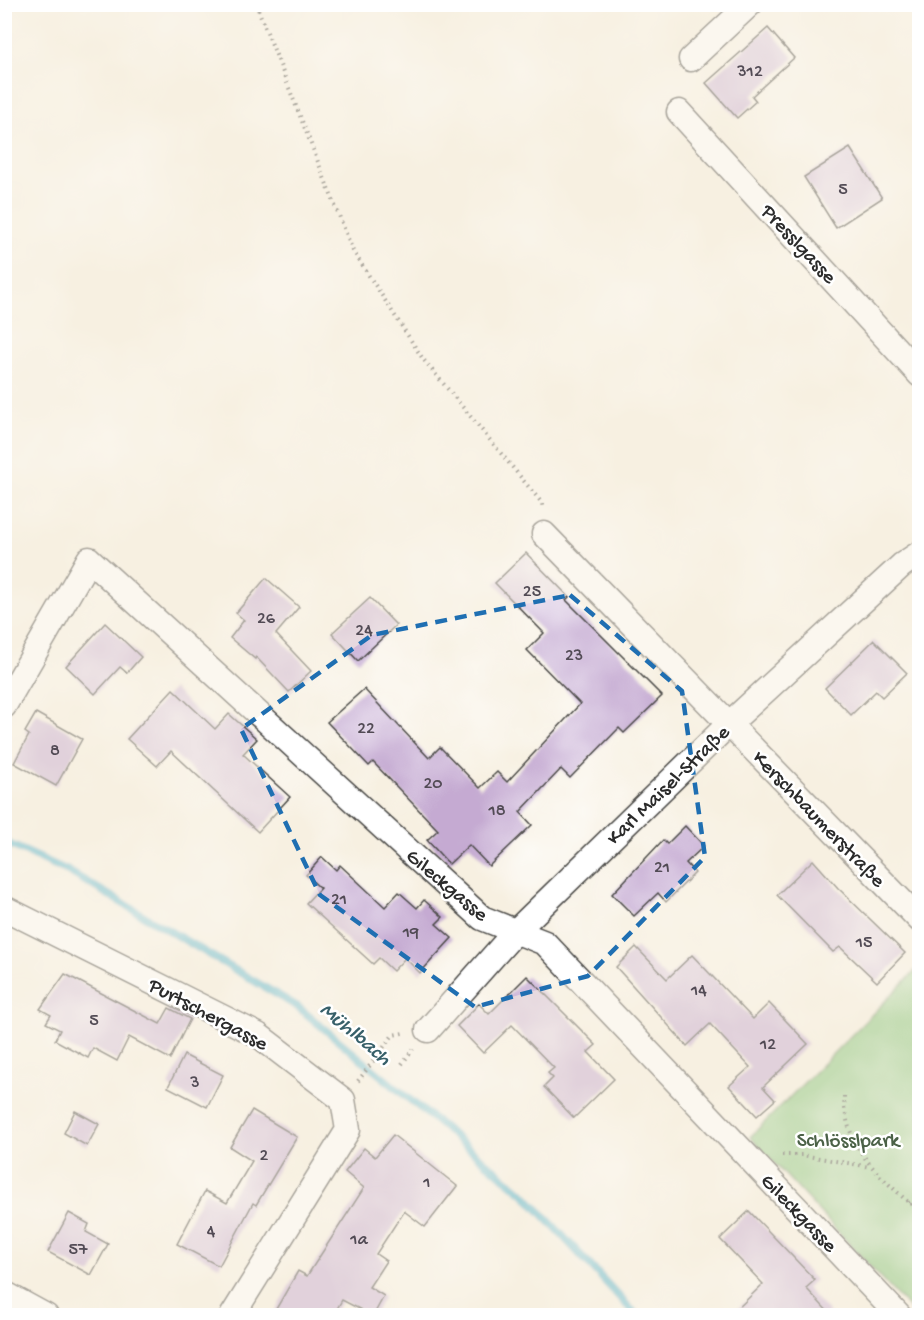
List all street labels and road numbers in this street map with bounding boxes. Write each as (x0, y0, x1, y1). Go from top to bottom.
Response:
street label: Presslgasse (754, 200, 841, 291)
street label: Karl Maisel-Straße (603, 721, 737, 852)
street label: Kerschbaumerstraße (746, 747, 890, 895)
street label: Gileckgasse (400, 845, 493, 929)
street label: Purtschergasse (142, 974, 272, 1059)
street label: Gileckgasse (754, 1170, 842, 1260)

